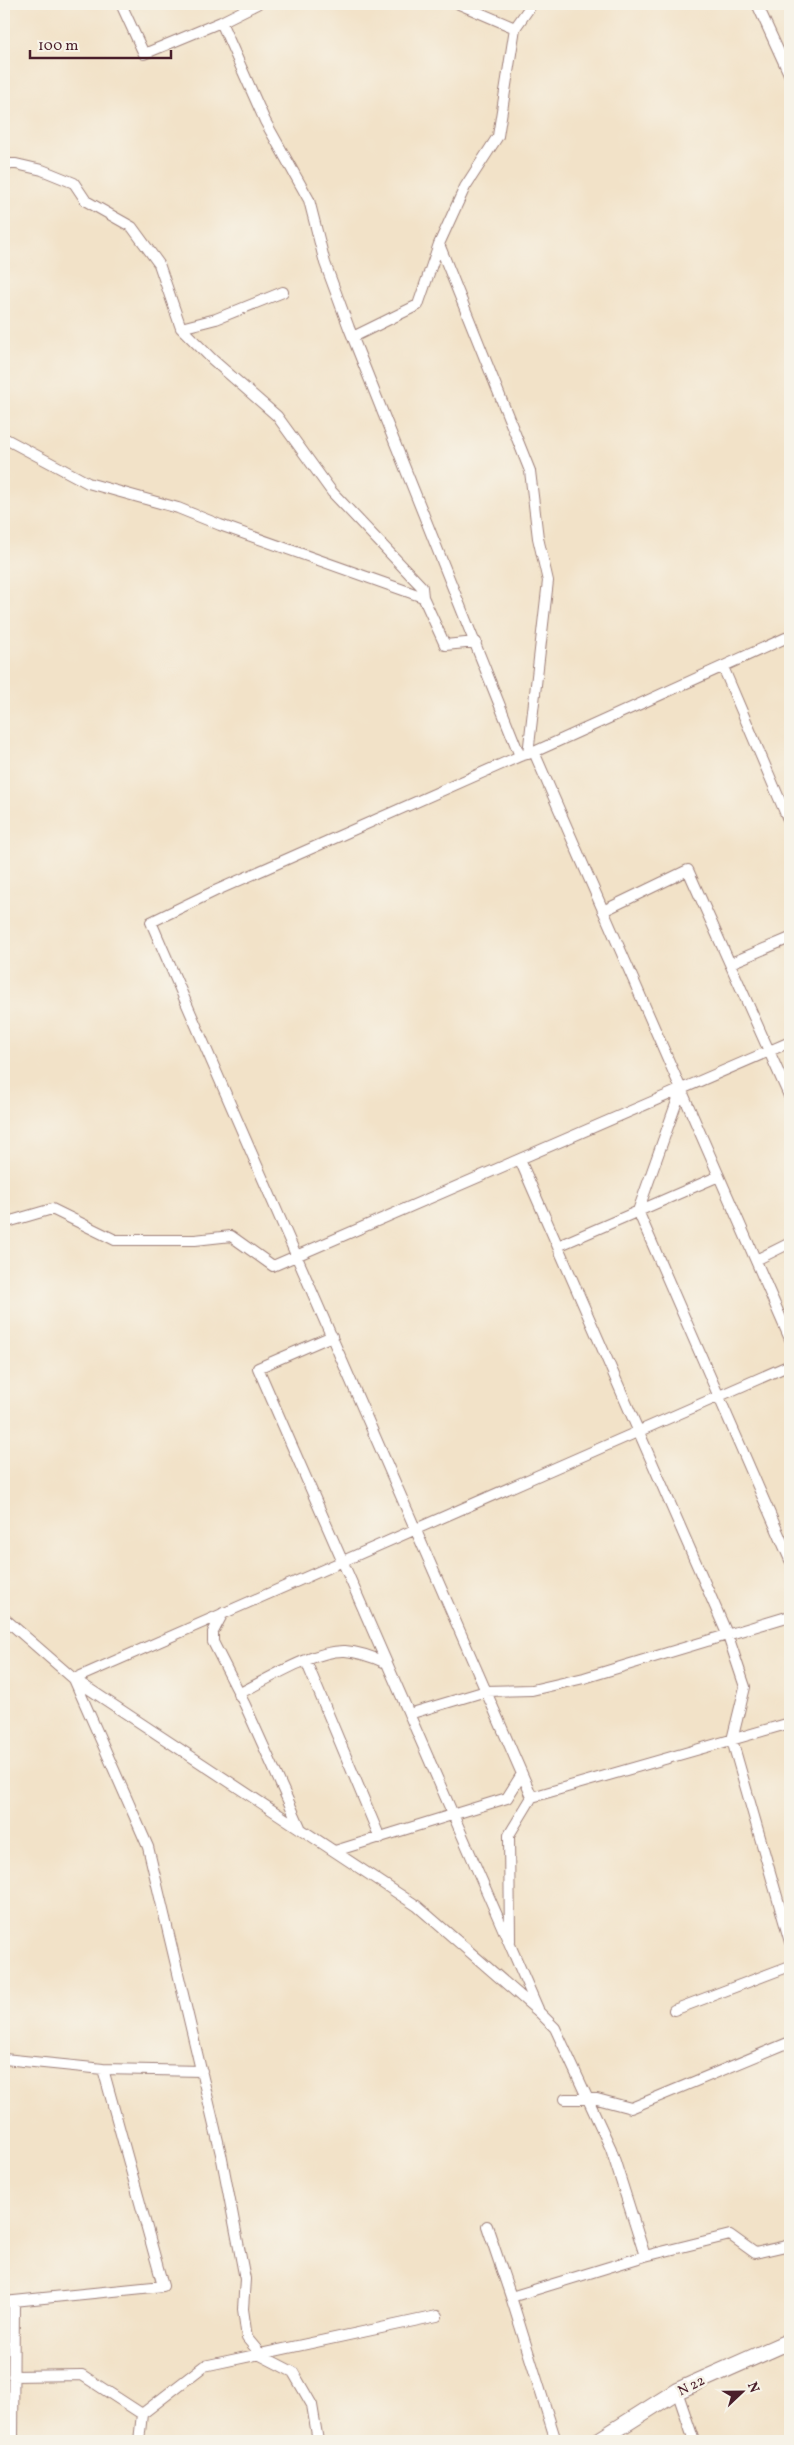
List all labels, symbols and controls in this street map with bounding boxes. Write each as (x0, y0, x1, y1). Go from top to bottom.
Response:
scale bar (30, 28, 171, 60)
text: 100 m (38, 36, 78, 57)
north arrow (716, 2368, 766, 2418)
street label: N 22 (675, 2372, 709, 2401)
text: N (742, 2379, 763, 2396)

